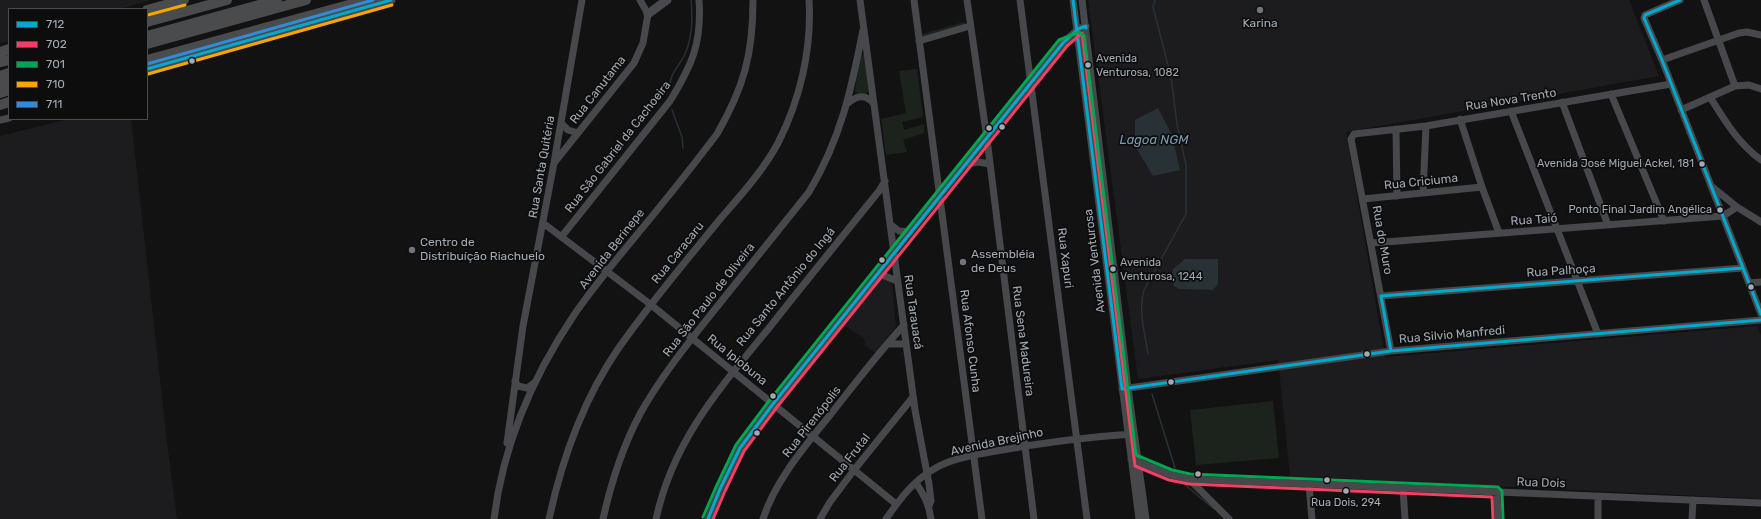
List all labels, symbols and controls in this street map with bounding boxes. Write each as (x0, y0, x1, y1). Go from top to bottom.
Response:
marker: Karina (1255, 5, 1265, 15)
legend (8, 8, 148, 120)
text: 712 (46, 17, 64, 31)
place label: Karina (1242, 17, 1278, 31)
text: 702 (46, 37, 67, 51)
place label: Avenida Venturosa, 1082 (1096, 52, 1179, 78)
street label: Rua Canutama (567, 53, 629, 127)
unlabelled marker (187, 56, 197, 66)
text: 701 (46, 57, 65, 71)
marker: Avenida Venturosa, 1082 (1083, 60, 1093, 70)
text: 710 (46, 77, 65, 91)
street label: Rua São Gabriel da Cachoeira (562, 78, 674, 216)
street label: Rua Nova Trento (1465, 86, 1557, 114)
text: 711 (46, 97, 62, 111)
street label: Rua Santa Quitéria (526, 115, 558, 219)
unlabelled marker (997, 122, 1007, 132)
unlabelled marker (984, 123, 994, 133)
water label: Lagoa NGM (1119, 132, 1189, 148)
place label: Avenida José Miguel Ackel, 181 (1537, 157, 1694, 171)
marker: Avenida José Miguel Ackel, 181 (1697, 159, 1707, 169)
street label: Rua Criciuma (1383, 171, 1459, 193)
place label: Ponto Final Jardim Angélica (1569, 203, 1712, 217)
street label: Rua do Muro (1369, 204, 1395, 276)
marker: Ponto Final Jardim Angélica (1715, 205, 1725, 215)
street label: Avenida Berinepe (576, 206, 648, 292)
street label: Avenida Venturosa (1081, 208, 1109, 314)
street label: Rua Taió (1510, 211, 1558, 229)
street label: Rua Caracaru (649, 219, 707, 287)
street label: Rua Santo Antônio do Ingá (734, 225, 838, 349)
street label: Rua Xapuri (1054, 227, 1076, 289)
place label: Centro de Distribuíção Riachuelo (420, 236, 545, 264)
street label: Rua São Paulo de Oliveira (660, 240, 758, 360)
marker: Centro de Distribuíção Riachuelo (407, 245, 417, 255)
place label: Assembléia de Deus (971, 248, 1035, 276)
unlabelled marker (877, 255, 887, 265)
place label: Avenida Venturosa, 1244 (1120, 256, 1203, 282)
marker: Assembléia de Deus (958, 257, 968, 267)
street label: Rua Palhoça (1526, 261, 1596, 281)
marker: Avenida Venturosa, 1244 (1108, 264, 1118, 274)
street label: Rua Tarauacá (901, 274, 925, 350)
unlabelled marker (1746, 282, 1756, 292)
street label: Rua Sena Madureira (1009, 285, 1037, 397)
street label: Rua Afonso Cunha (957, 289, 983, 393)
street label: Rua Silvio Manfredi (1398, 323, 1506, 347)
street label: Rua Ipiobuna (704, 331, 770, 389)
unlabelled marker (1362, 349, 1372, 359)
unlabelled marker (1166, 377, 1176, 387)
street label: Rua Pirenópolis (780, 383, 844, 461)
unlabelled marker (768, 391, 778, 401)
street label: Avenida Brejinho (949, 425, 1045, 459)
unlabelled marker (752, 428, 762, 438)
street label: Rua Frutal (827, 431, 873, 485)
unlabelled marker (1193, 469, 1203, 479)
unlabelled marker (1322, 475, 1332, 485)
street label: Rua Dois (1516, 475, 1566, 491)
marker: Rua Dois, 294 (1341, 486, 1351, 496)
place label: Rua Dois, 294 (1311, 496, 1381, 510)

